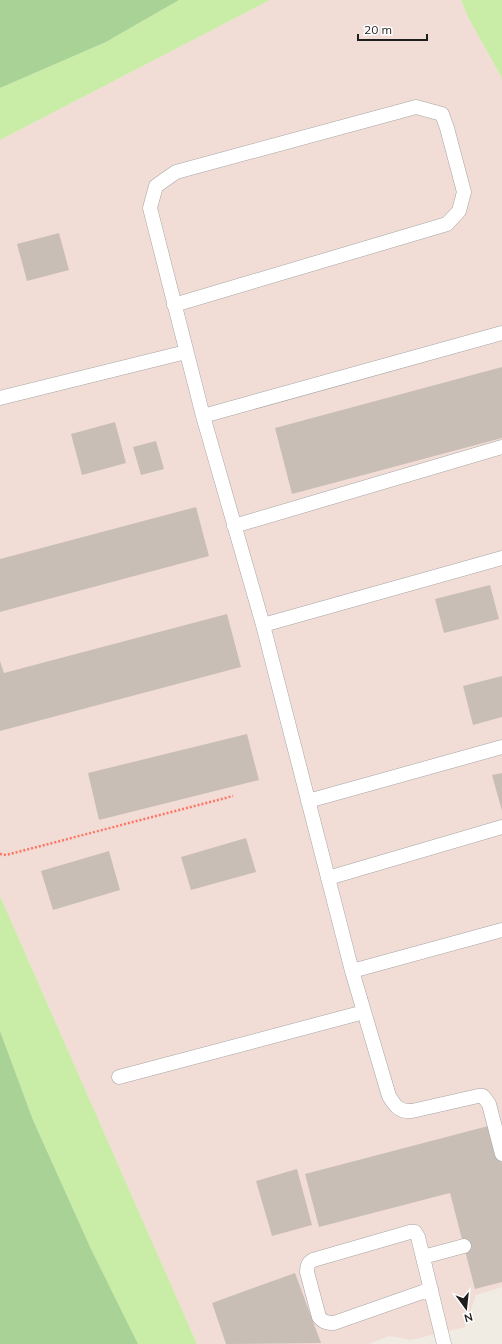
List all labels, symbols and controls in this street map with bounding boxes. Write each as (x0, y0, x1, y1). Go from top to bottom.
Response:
scale bar (358, 16, 427, 42)
text: 20 m (364, 22, 392, 37)
north arrow (446, 1288, 486, 1328)
text: N (463, 1310, 474, 1325)

